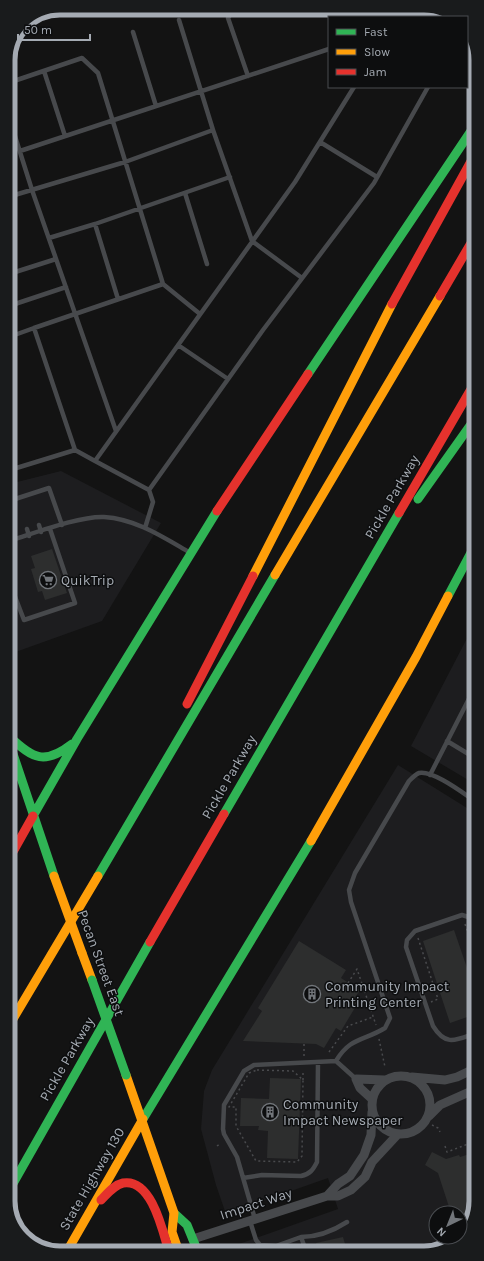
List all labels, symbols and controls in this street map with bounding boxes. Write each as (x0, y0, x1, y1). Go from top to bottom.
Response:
scale bar (18, 16, 90, 42)
legend (328, 16, 468, 88)
text: 50 m (24, 23, 52, 37)
text: Fast (364, 25, 388, 39)
text: Slow (364, 45, 390, 59)
text: Jam (364, 65, 387, 79)
street label: Pickle Parkway (361, 452, 423, 542)
supermarket icon: QuikTrip (38, 570, 58, 590)
place label: QuikTrip (61, 572, 114, 589)
street label: Pickle Parkway (198, 732, 260, 822)
street label: Pecan Street East (74, 908, 128, 1018)
place label: Community Impact Printing Center (325, 978, 449, 1011)
building icon: Community Impact Printing Center (302, 984, 322, 1004)
street label: Pickle Parkway (36, 1014, 98, 1104)
place label: Community Impact Newspaper (283, 1096, 403, 1129)
building icon: Community Impact Newspaper (260, 1102, 280, 1122)
street label: State Highway 130 (56, 1125, 128, 1233)
street label: Impact Way (218, 1184, 295, 1224)
north arrow (428, 1205, 468, 1245)
text: N (434, 1225, 449, 1239)

